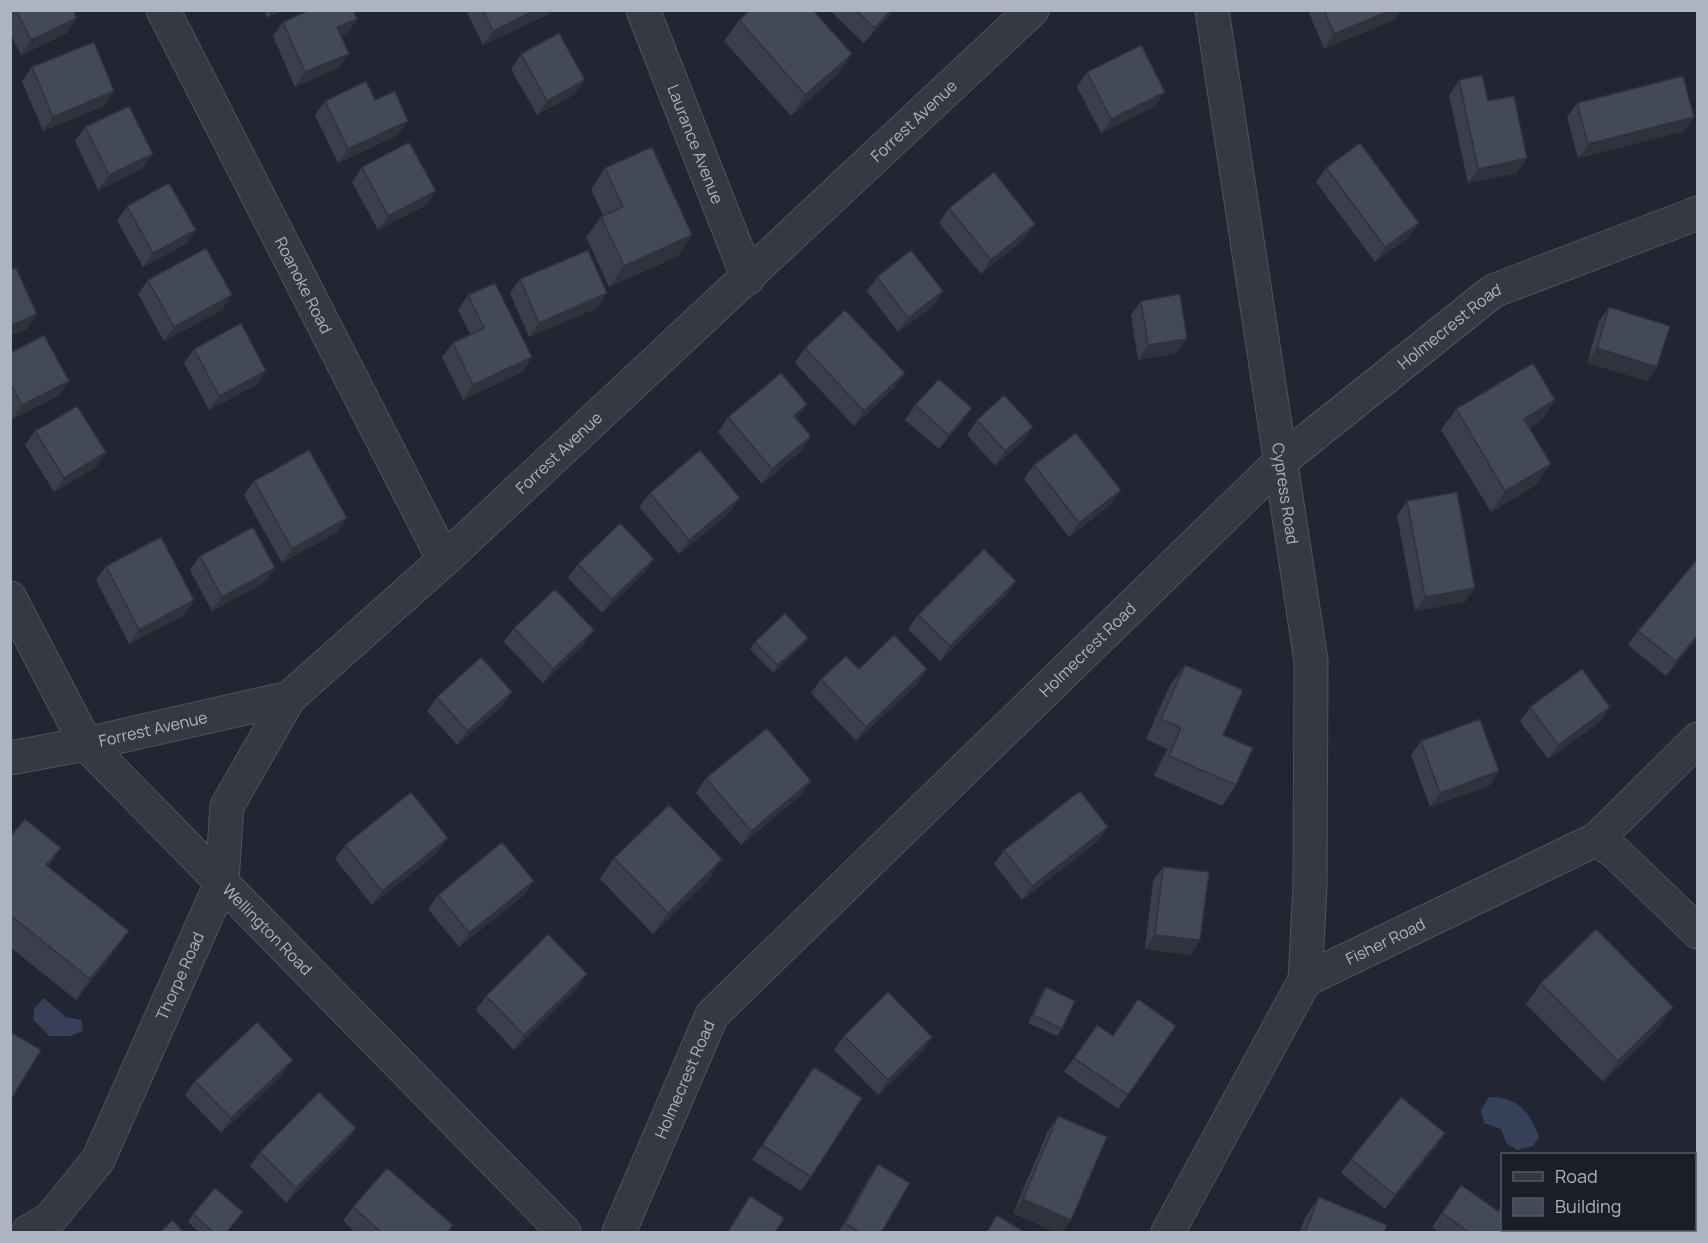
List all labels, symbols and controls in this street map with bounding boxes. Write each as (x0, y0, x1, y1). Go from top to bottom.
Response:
street label: Forrest Avenue (866, 75, 962, 167)
street label: Laurance Avenue (662, 81, 729, 207)
street label: Roanoke Road (270, 233, 337, 337)
street label: Holmecrest Road (1393, 278, 1504, 374)
street label: Forrest Avenue (511, 407, 607, 499)
street label: Cypress Road (1267, 441, 1304, 546)
street label: Holmecrest Road (1034, 597, 1140, 702)
street label: Forrest Avenue (97, 706, 210, 752)
street label: Wellington Road (218, 879, 317, 980)
street label: Fisher Road (1342, 913, 1429, 970)
street label: Thorpe Road (151, 928, 209, 1024)
street label: Holmecrest Road (649, 1017, 719, 1142)
legend (1501, 1153, 1696, 1231)
text: Road (1555, 1164, 1598, 1188)
text: Building (1555, 1194, 1621, 1218)

